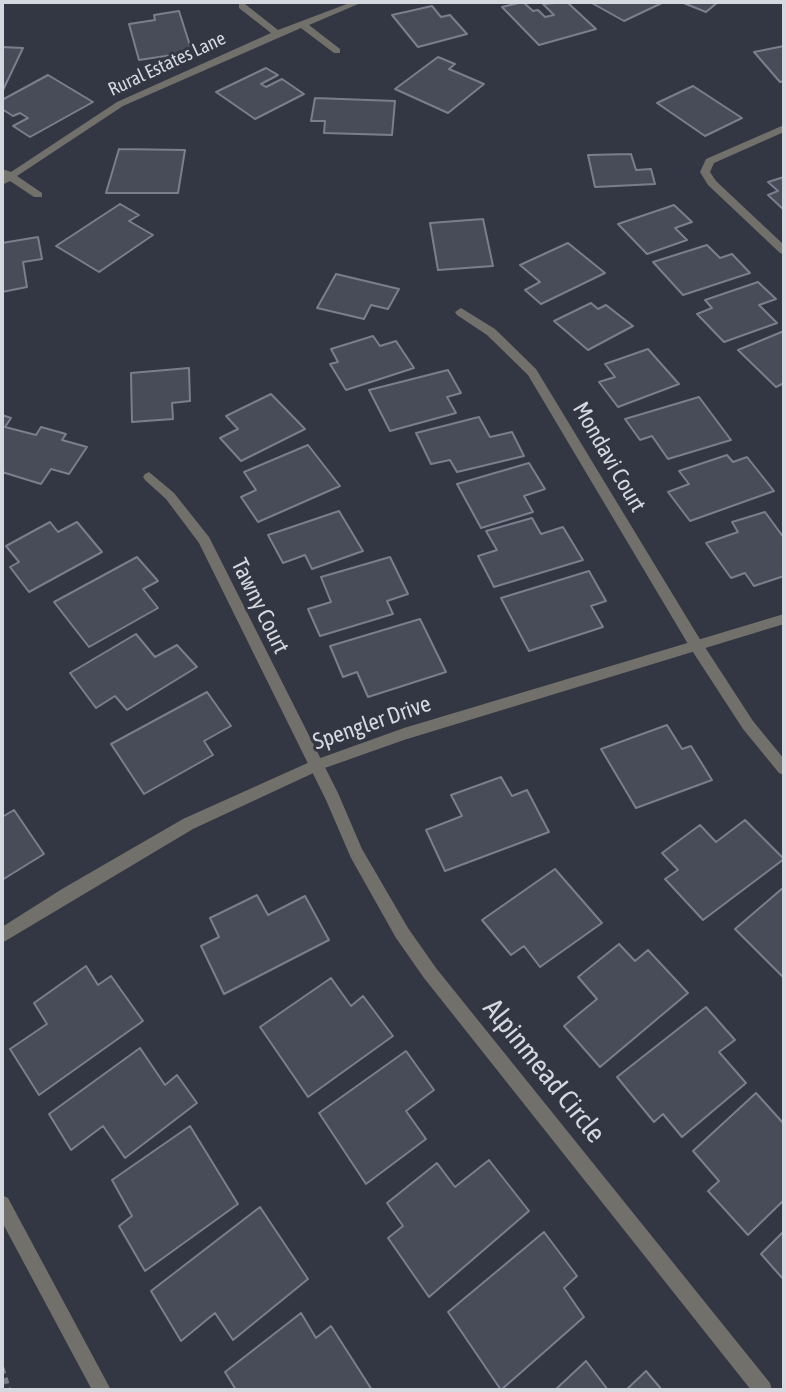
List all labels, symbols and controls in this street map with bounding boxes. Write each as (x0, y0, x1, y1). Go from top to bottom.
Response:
street label: Rural Estates Lane (105, 27, 229, 101)
street label: Mondavi Court (566, 397, 652, 517)
street label: Tawny Court (225, 554, 295, 658)
street label: Spengler Drive (309, 690, 435, 756)
street label: Alpinmead Circle (476, 992, 612, 1150)

